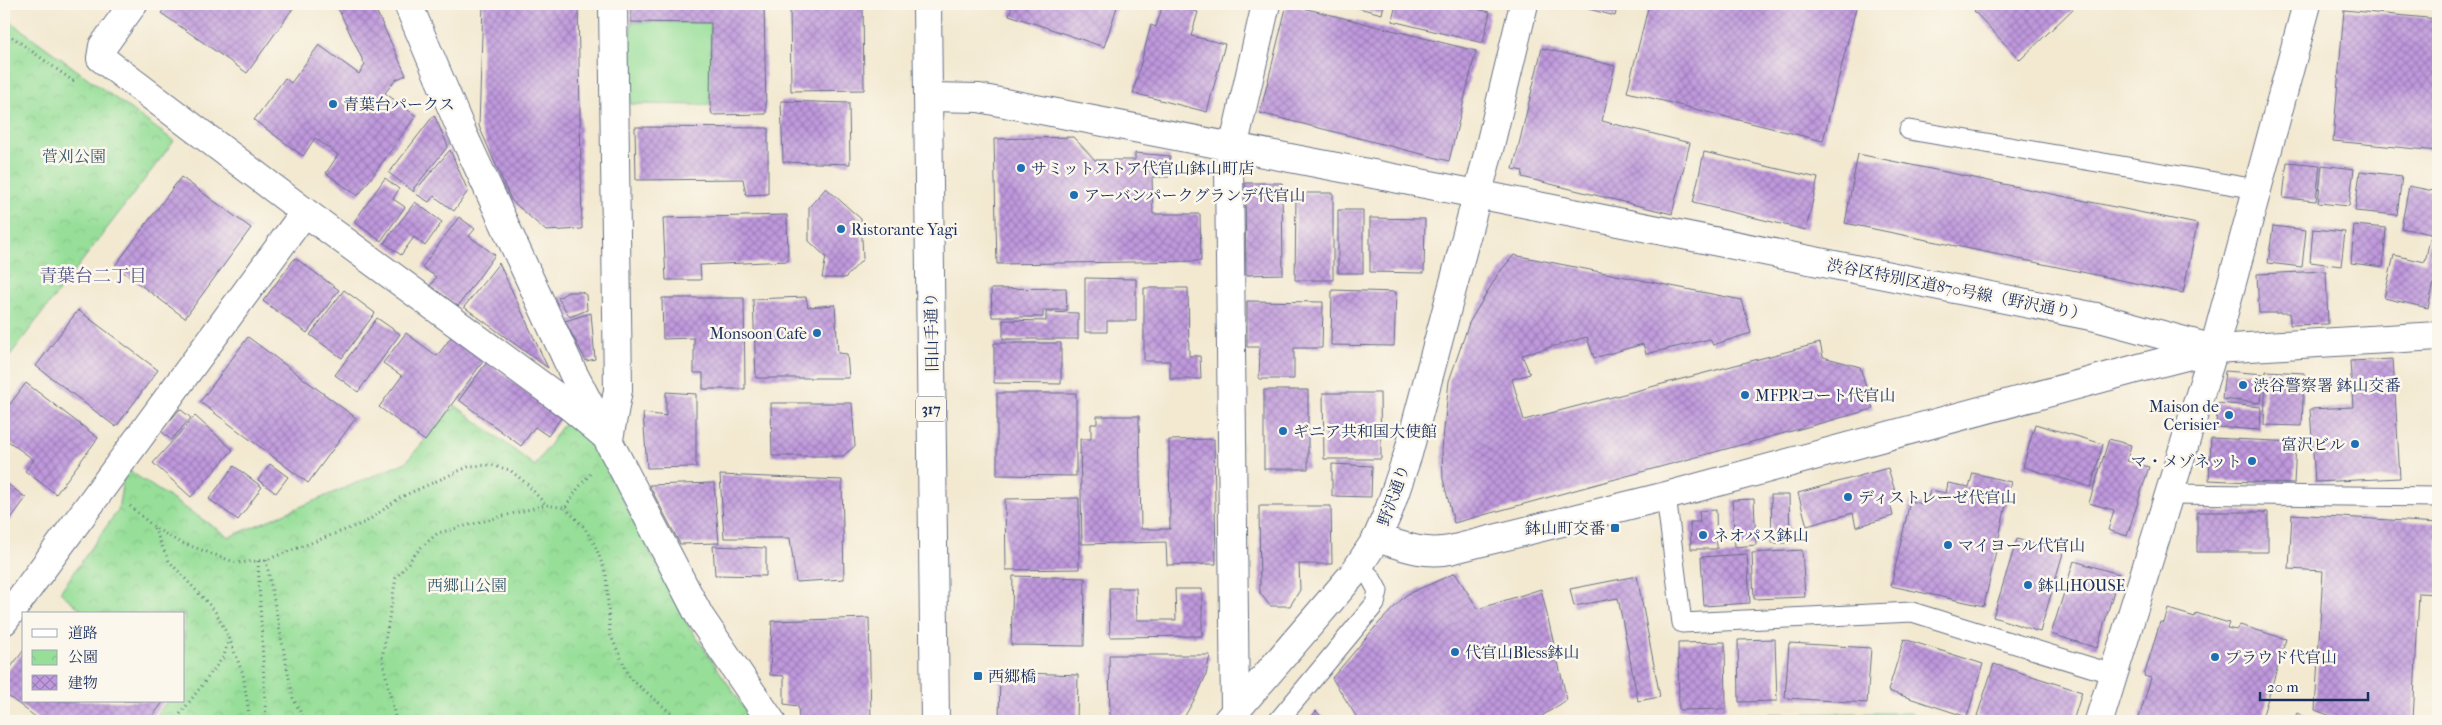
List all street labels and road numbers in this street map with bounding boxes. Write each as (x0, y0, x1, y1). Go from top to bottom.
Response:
street label: 渋谷区特別区道870号線（野沢通り） (1825, 255, 2089, 324)
street label: 旧山手通り (921, 292, 942, 372)
road number: 317 (916, 396, 946, 422)
street label: 野沢通り (1374, 462, 1413, 528)

